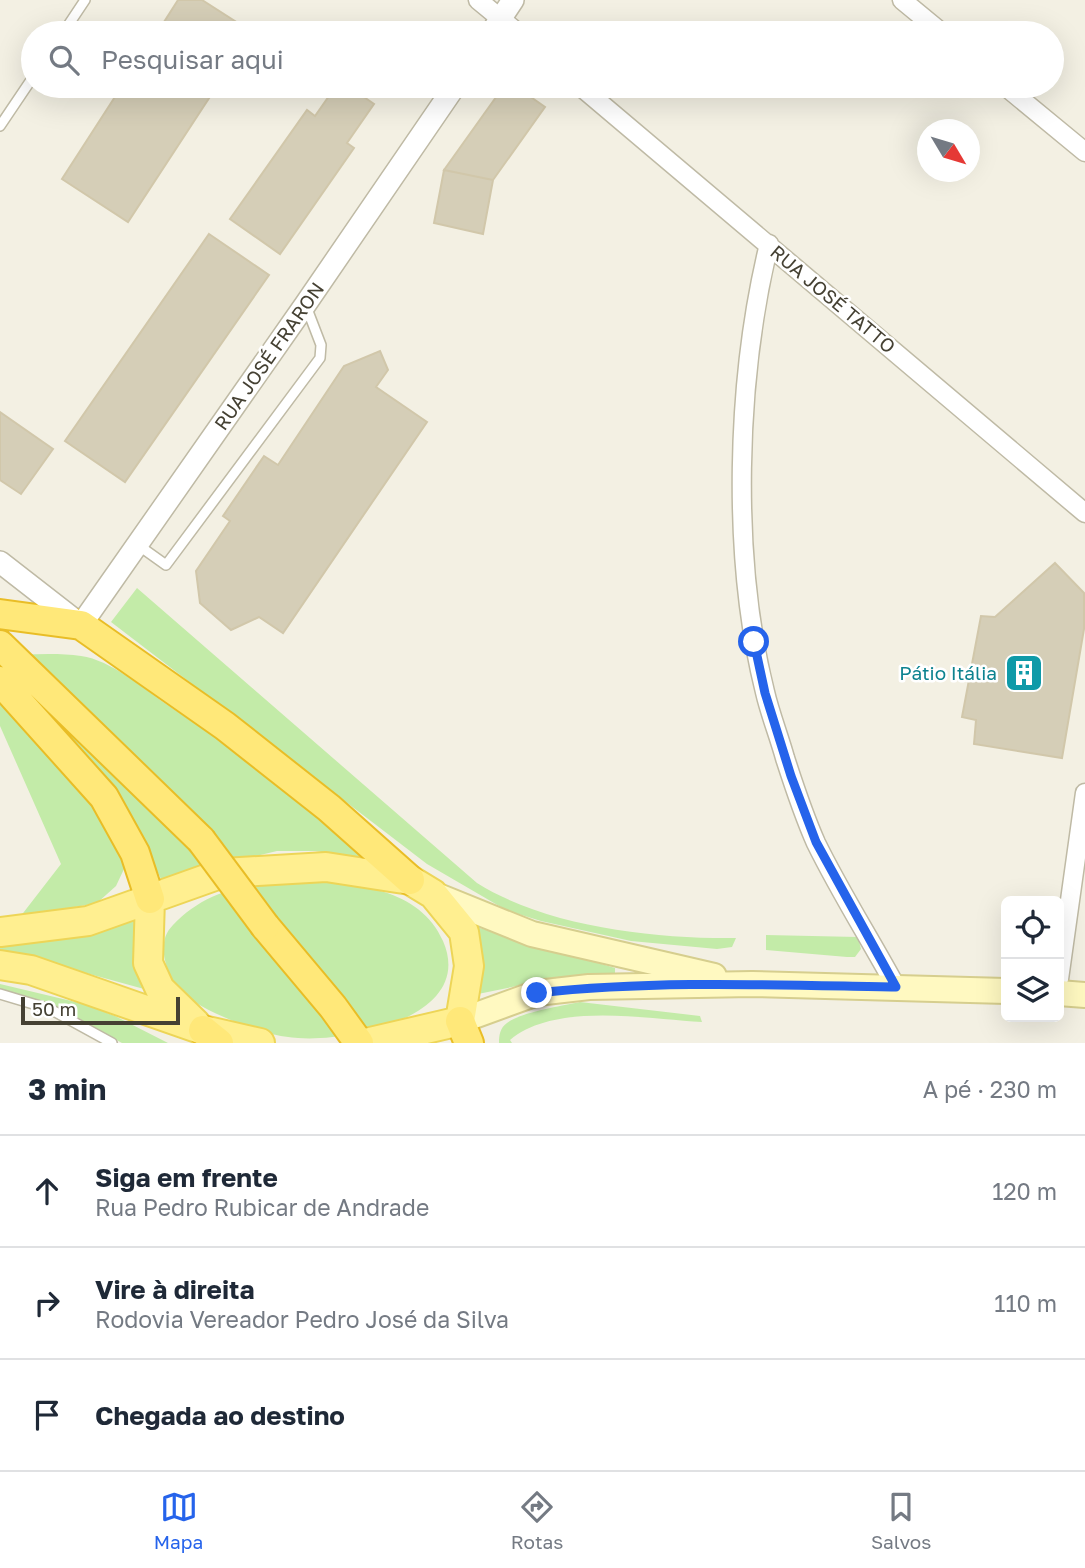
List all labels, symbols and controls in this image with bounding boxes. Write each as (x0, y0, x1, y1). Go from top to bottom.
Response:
search box (21, 21, 1064, 98)
icon: search (45, 41, 83, 79)
text: Pesquisar aqui (101, 44, 284, 75)
north arrow (917, 119, 980, 182)
street label: RUA JOSÉ TATTO (766, 240, 901, 358)
street label: RUA JOSÉ FRARON (209, 277, 328, 434)
route start (738, 626, 769, 657)
building icon: Pátio Itália (1003, 652, 1045, 694)
place label: Pátio Itália (899, 661, 997, 684)
map controls (1001, 896, 1064, 1022)
button: locate (1001, 896, 1064, 959)
button: layers (1001, 959, 1064, 1022)
route end (521, 977, 552, 1008)
scale bar (21, 994, 180, 1026)
text: 50 m (32, 997, 76, 1020)
text: 3 min (28, 1071, 106, 1107)
text: A pé · 230 m (923, 1075, 1057, 1103)
text: Siga em frente (95, 1162, 278, 1193)
icon: ahead (28, 1172, 66, 1210)
text: 120 m (992, 1177, 1057, 1205)
text: Rua Pedro Rubicar de Andrade (95, 1193, 429, 1221)
text: Vire à direita (95, 1274, 255, 1305)
icon: right (28, 1284, 66, 1322)
text: 110 m (994, 1289, 1057, 1317)
text: Rodovia Vereador Pedro José da Silva (95, 1305, 509, 1333)
icon: arrive (28, 1396, 66, 1434)
text: Chegada ao destino (95, 1400, 345, 1431)
tab: Mapa (154, 1488, 203, 1553)
tab: Rotas (511, 1488, 563, 1553)
tab: Salvos (871, 1488, 931, 1553)

